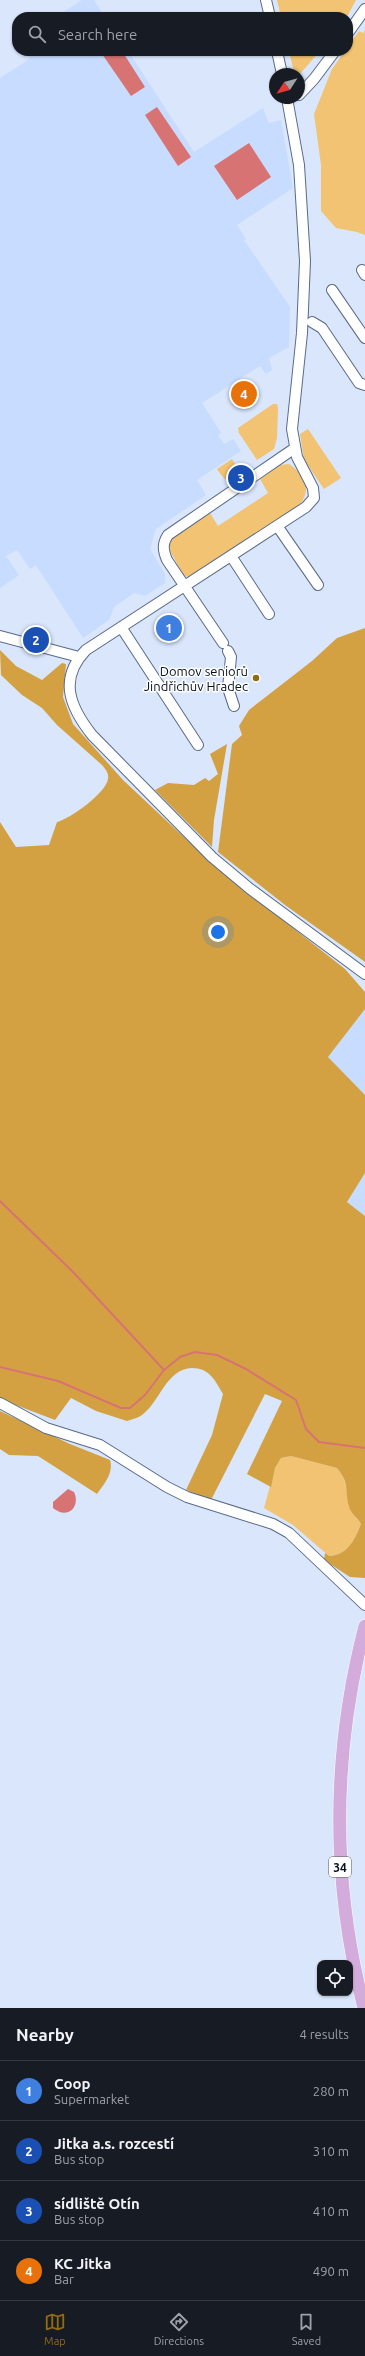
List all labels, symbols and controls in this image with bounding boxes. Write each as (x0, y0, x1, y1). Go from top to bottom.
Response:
search box (12, 12, 353, 56)
icon: search (26, 23, 48, 45)
text: Search here (58, 26, 137, 43)
north arrow (269, 68, 305, 104)
pin: 4 (231, 379, 257, 409)
pin: 3 (228, 463, 254, 493)
pin: 1 (156, 613, 182, 643)
pin: 2 (23, 625, 49, 655)
place label: Domov seniorů Jindřichův Hradec (144, 664, 248, 693)
marker: Domov seniorů Jindřichův Hradec (251, 673, 261, 683)
your location (208, 922, 228, 942)
road number: 34 (329, 1857, 351, 1877)
map controls (317, 1960, 353, 1996)
button: locate (317, 1960, 353, 1996)
text: Nearby (16, 2025, 74, 2044)
text: 4 results (299, 2027, 349, 2041)
text: Coop (54, 2075, 91, 2092)
text: 1 (25, 2084, 33, 2098)
text: 280 m (313, 2084, 349, 2098)
text: Supermarket (54, 2092, 129, 2106)
text: Jitka a.s. rozcestí (54, 2135, 174, 2152)
text: 2 (25, 2144, 33, 2158)
text: 310 m (313, 2144, 349, 2158)
text: Bus stop (54, 2152, 104, 2166)
text: sídliště Otín (54, 2195, 140, 2212)
text: 3 (25, 2204, 33, 2218)
text: 410 m (313, 2204, 349, 2218)
text: Bus stop (54, 2212, 104, 2226)
text: KC Jitka (54, 2255, 111, 2272)
text: 4 (25, 2264, 33, 2278)
text: 490 m (313, 2264, 349, 2278)
text: Bar (54, 2272, 74, 2286)
tab: Map (44, 2311, 66, 2347)
tab: Directions (154, 2311, 204, 2347)
tab: Saved (292, 2311, 321, 2347)

